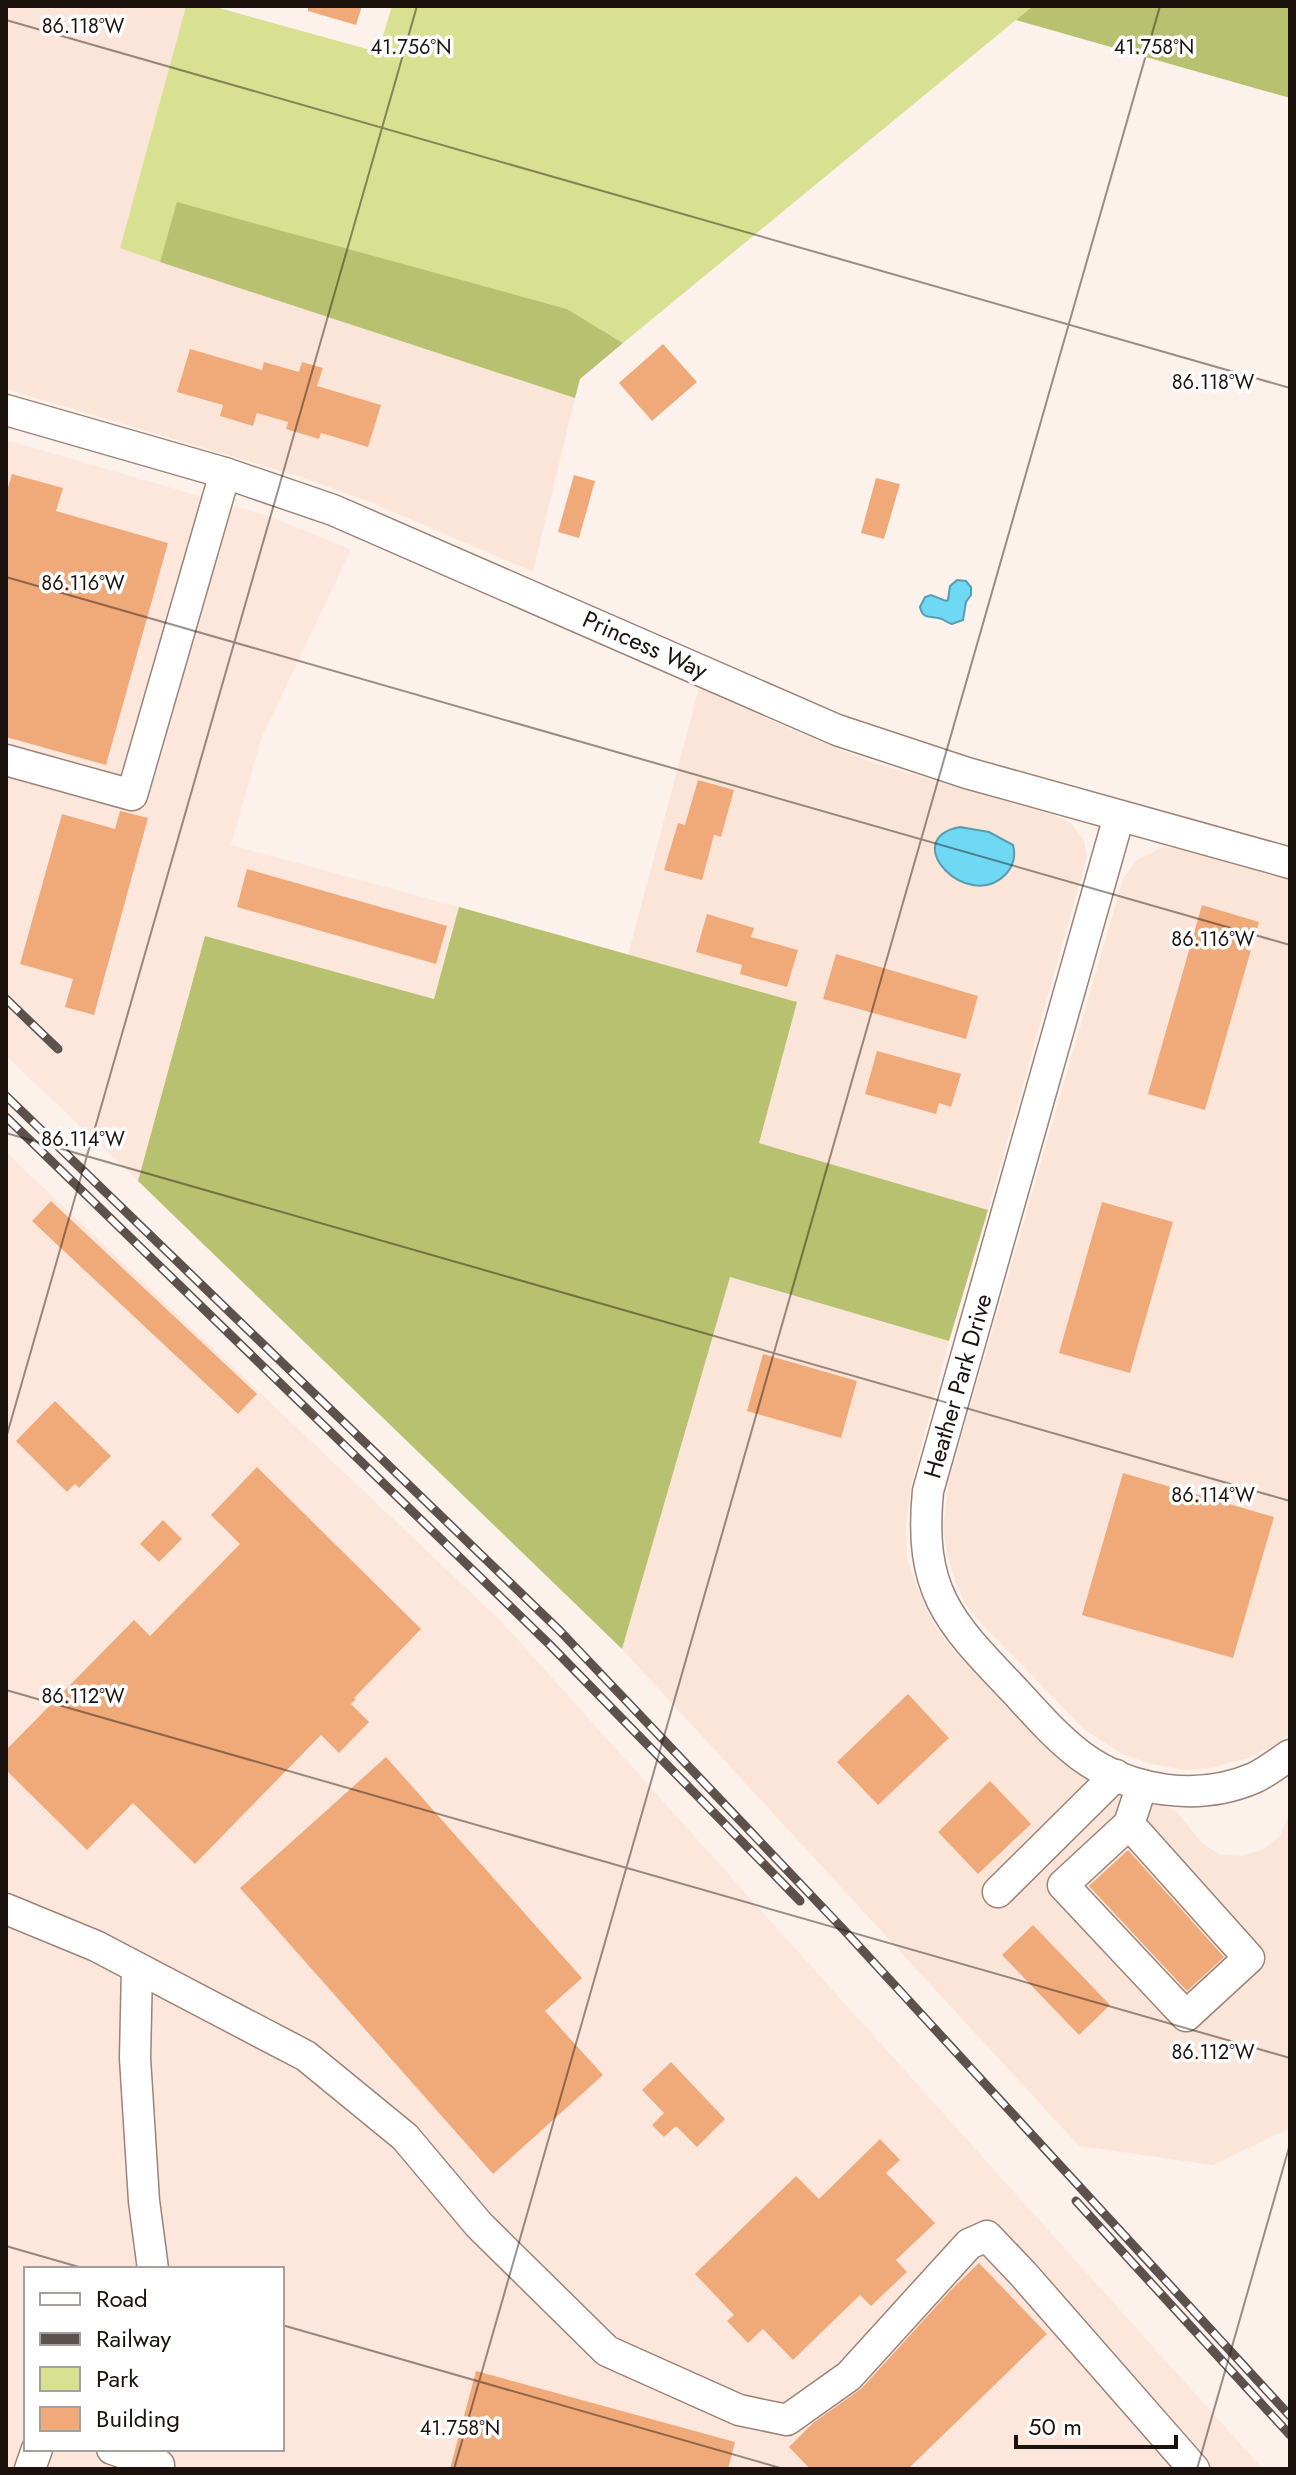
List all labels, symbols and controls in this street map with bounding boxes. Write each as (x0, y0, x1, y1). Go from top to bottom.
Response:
text: 86.118°W (42, 12, 125, 41)
text: 41.756°N (370, 33, 452, 62)
text: 41.758°N (1114, 33, 1194, 62)
text: 86.118°W (1172, 368, 1255, 397)
text: 86.116°W (41, 569, 125, 598)
street label: Princess Way (577, 601, 714, 688)
text: 86.116°W (1171, 925, 1255, 954)
text: 86.114°W (41, 1125, 125, 1154)
street label: Heather Park Drive (914, 1289, 1001, 1482)
text: 86.114°W (1171, 1481, 1255, 1510)
text: 86.112°W (41, 1682, 125, 1711)
text: 86.112°W (1171, 2038, 1255, 2067)
legend (24, 2267, 284, 2451)
text: Road (96, 2281, 148, 2316)
text: Railway (96, 2321, 171, 2356)
text: Park (96, 2361, 139, 2396)
scale bar (1016, 2399, 1176, 2449)
text: Building (96, 2401, 180, 2436)
text: 50 m (1028, 2409, 1082, 2444)
text: 41.758°N (420, 2414, 500, 2443)

